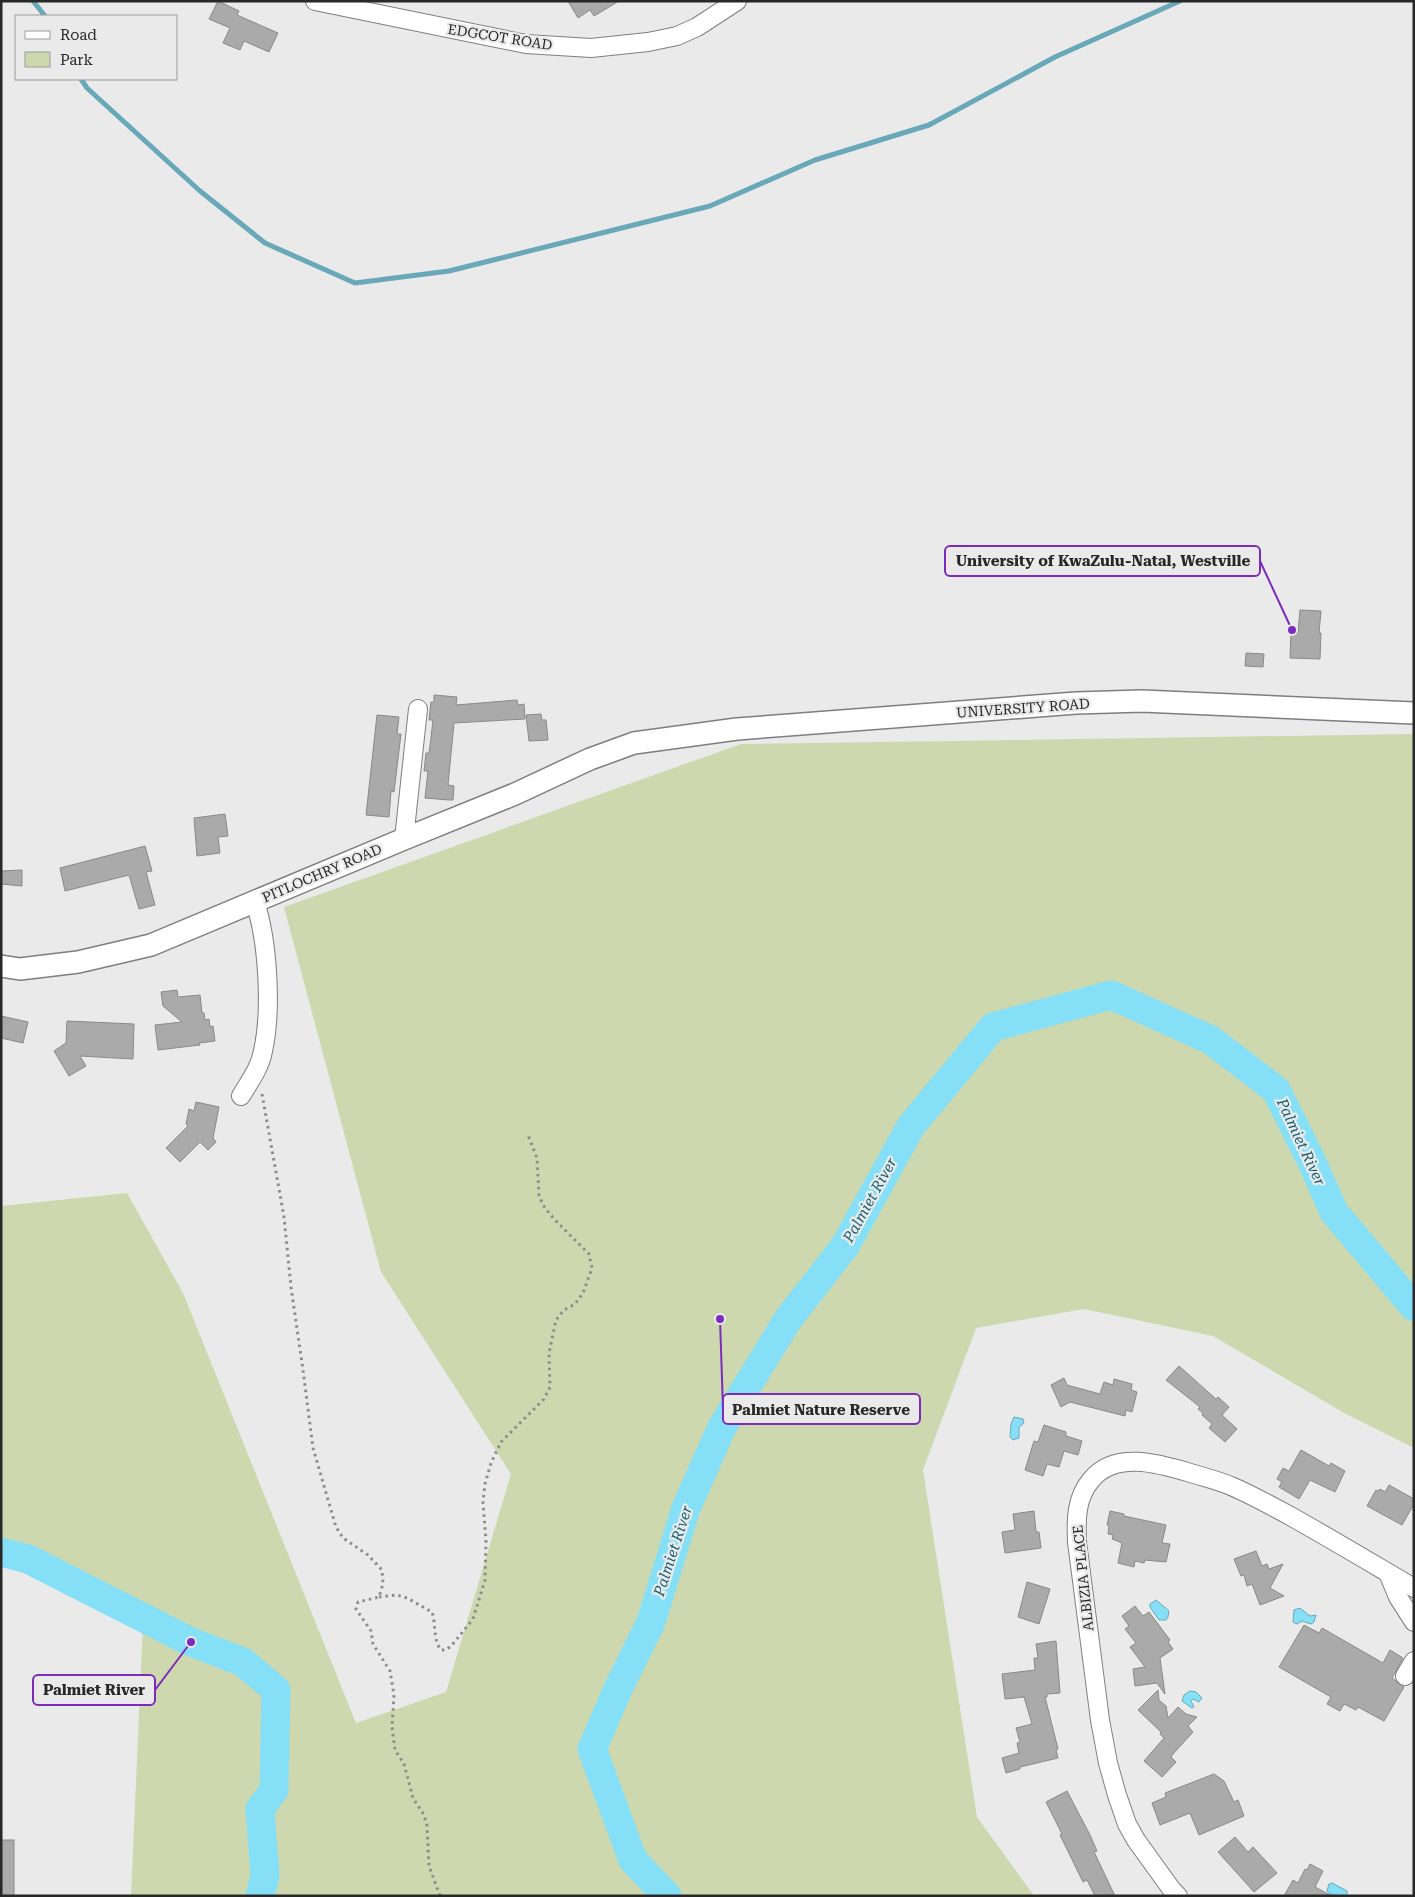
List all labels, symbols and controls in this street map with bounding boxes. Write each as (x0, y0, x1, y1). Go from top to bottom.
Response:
legend (15, 15, 178, 80)
street label: EDGCOT ROAD (447, 21, 554, 53)
text: Road (60, 26, 97, 44)
text: Park (60, 51, 94, 69)
callout: University of KwaZulu-Natal, Westville (945, 546, 1260, 576)
text: University of KwaZulu-Natal, Westville (956, 552, 1250, 570)
street label: UNIVERSITY ROAD (956, 695, 1091, 721)
street label: PITLOCHRY ROAD (260, 840, 384, 905)
water label: Palmiet River (1273, 1095, 1329, 1189)
water label: Palmiet River (839, 1154, 901, 1246)
callout: Palmiet Nature Reserve (723, 1394, 920, 1424)
text: Palmiet Nature Reserve (732, 1401, 910, 1419)
water label: Palmiet River (650, 1503, 696, 1599)
street label: ALBIZIA PLACE (1069, 1524, 1097, 1632)
callout: Palmiet River (33, 1675, 155, 1705)
text: Palmiet River (43, 1681, 145, 1699)

